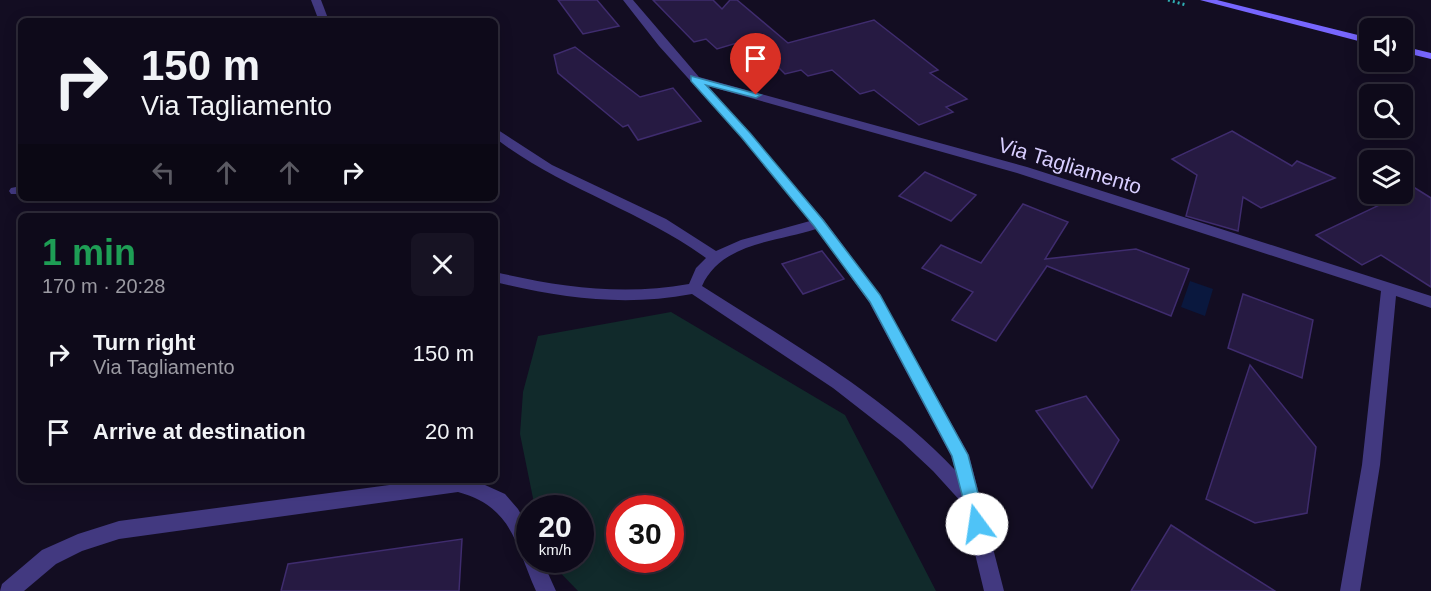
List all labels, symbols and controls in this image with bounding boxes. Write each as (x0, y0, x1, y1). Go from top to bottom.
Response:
map controls (1359, 18, 1413, 204)
button: sound (1359, 18, 1413, 72)
pin (730, 33, 781, 95)
icon: right (42, 42, 120, 120)
text: 150 m (141, 42, 260, 89)
icon: arrive (739, 42, 772, 75)
button: search (1359, 84, 1413, 138)
text: Via Tagliamento (141, 91, 332, 121)
street label: Via Tagliamento (996, 133, 1145, 198)
button: layers (1359, 150, 1413, 204)
icon: left (147, 156, 180, 189)
icon: ahead (210, 156, 243, 189)
icon: ahead (273, 156, 306, 189)
icon: right (336, 156, 369, 189)
text: 1 min (42, 232, 136, 273)
button: close (411, 233, 474, 296)
text: 170 m · 20:28 (42, 275, 165, 297)
text: Turn right (93, 330, 195, 355)
icon: right (42, 338, 75, 371)
text: 150 m (413, 341, 474, 366)
text: Via Tagliamento (93, 356, 235, 378)
icon: arrive (42, 416, 75, 449)
text: Arrive at destination (93, 419, 306, 444)
text: 20 m (425, 419, 474, 444)
position arrow (945, 492, 1009, 556)
speed limit sign: 30 (606, 495, 684, 573)
text: 20 (538, 510, 572, 543)
text: km/h (539, 541, 571, 558)

